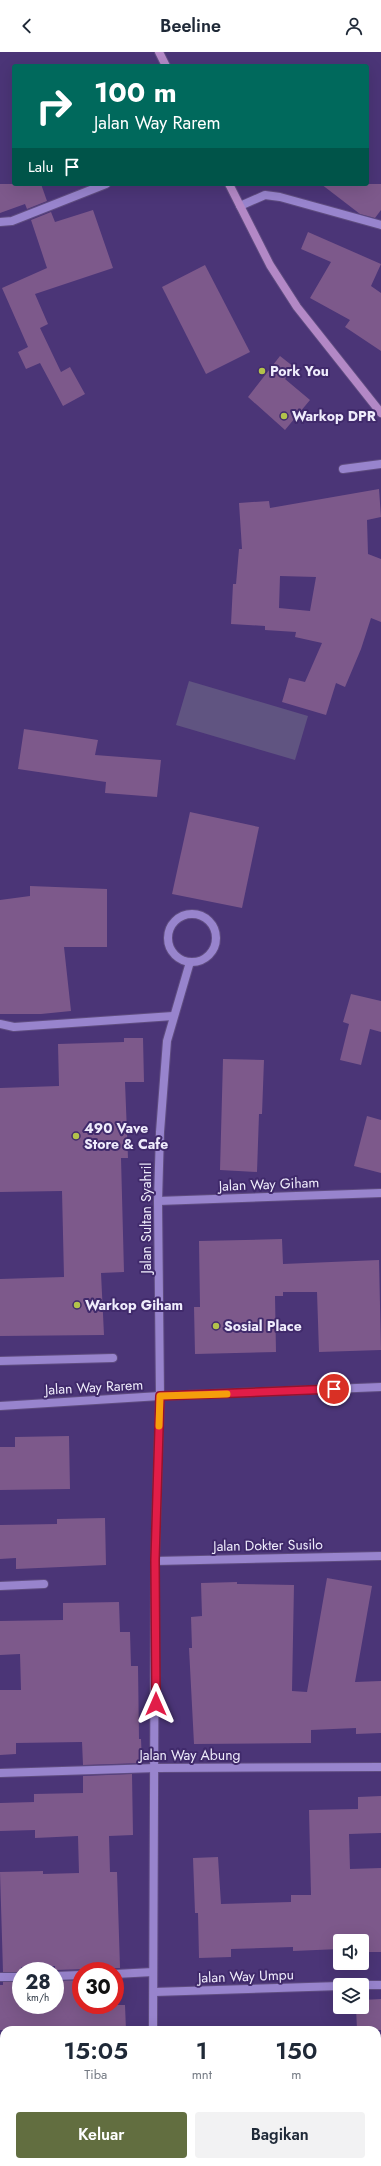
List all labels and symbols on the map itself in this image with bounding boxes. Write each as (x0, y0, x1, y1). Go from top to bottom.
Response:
place label: Pork You (270, 361, 329, 381)
marker: Pork You (257, 366, 267, 376)
place label: Warkop DPR (292, 406, 376, 426)
marker: Warkop DPR (279, 411, 289, 421)
place label: 490 Vave Store & Cafe (84, 1118, 168, 1154)
marker: 490 Vave Store & Cafe (71, 1131, 81, 1141)
street label: Jalan Sultan Syahril (136, 1162, 156, 1276)
street label: Jalan Way Giham (216, 1172, 320, 1196)
place label: Warkop Giham (85, 1295, 183, 1315)
marker: Warkop Giham (72, 1300, 82, 1310)
place label: Sosial Place (224, 1316, 302, 1336)
marker: Sosial Place (211, 1321, 221, 1331)
pin (317, 1372, 351, 1406)
street label: Jalan Way Rarem (42, 1374, 144, 1400)
street label: Jalan Dokter Susilo (211, 1534, 323, 1556)
position arrow (135, 1683, 177, 1725)
street label: Jalan Way Abung (138, 1745, 240, 1765)
speed limit sign: 30 (72, 1962, 124, 2014)
street label: Jalan Way Umpu (196, 1964, 294, 1988)

